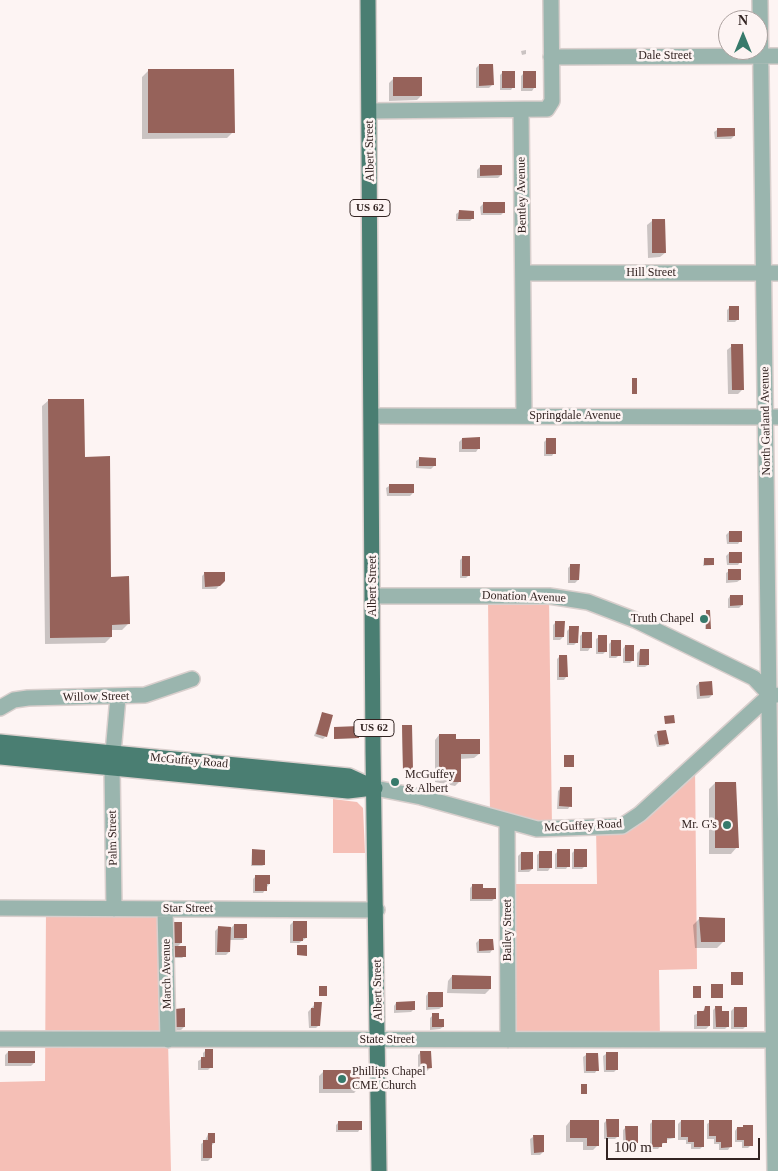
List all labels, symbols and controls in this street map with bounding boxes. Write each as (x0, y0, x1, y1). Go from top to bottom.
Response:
north arrow (718, 10, 768, 60)
text: N (738, 13, 748, 28)
street label: Dale Street (638, 49, 692, 63)
street label: Albert Street (362, 120, 378, 182)
street label: Bentley Avenue (514, 157, 530, 233)
road number: US 62 (350, 200, 390, 217)
street label: Hill Street (626, 266, 676, 280)
street label: North Garland Avenue (758, 366, 774, 476)
street label: Springdale Avenue (529, 409, 621, 423)
street label: Albert Street (366, 555, 380, 617)
street label: Donation Avenue (482, 588, 566, 606)
place label: Truth Chapel (631, 612, 694, 626)
marker: Truth Chapel (698, 613, 710, 625)
street label: Willow Street (63, 689, 129, 705)
road number: US 62 (354, 720, 394, 736)
street label: McGuffey Road (149, 750, 229, 772)
place label: McGuffey & Albert (405, 768, 455, 796)
marker: McGuffey & Albert (389, 776, 401, 788)
street label: Palm Street (105, 810, 121, 866)
street label: McGuffey Road (544, 817, 622, 835)
place label: Mr. G's (681, 818, 717, 832)
marker: Mr. G's (721, 819, 733, 831)
street label: Bailey Street (501, 899, 515, 961)
street label: Star Street (163, 902, 213, 916)
street label: March Avenue (159, 939, 175, 1009)
street label: Albert Street (370, 959, 386, 1021)
street label: State Street (360, 1033, 414, 1047)
place label: Phillips Chapel CME Church (352, 1065, 426, 1093)
marker: Phillips Chapel CME Church (336, 1073, 348, 1085)
scale bar (608, 1128, 762, 1160)
text: 100 m (614, 1139, 652, 1155)

